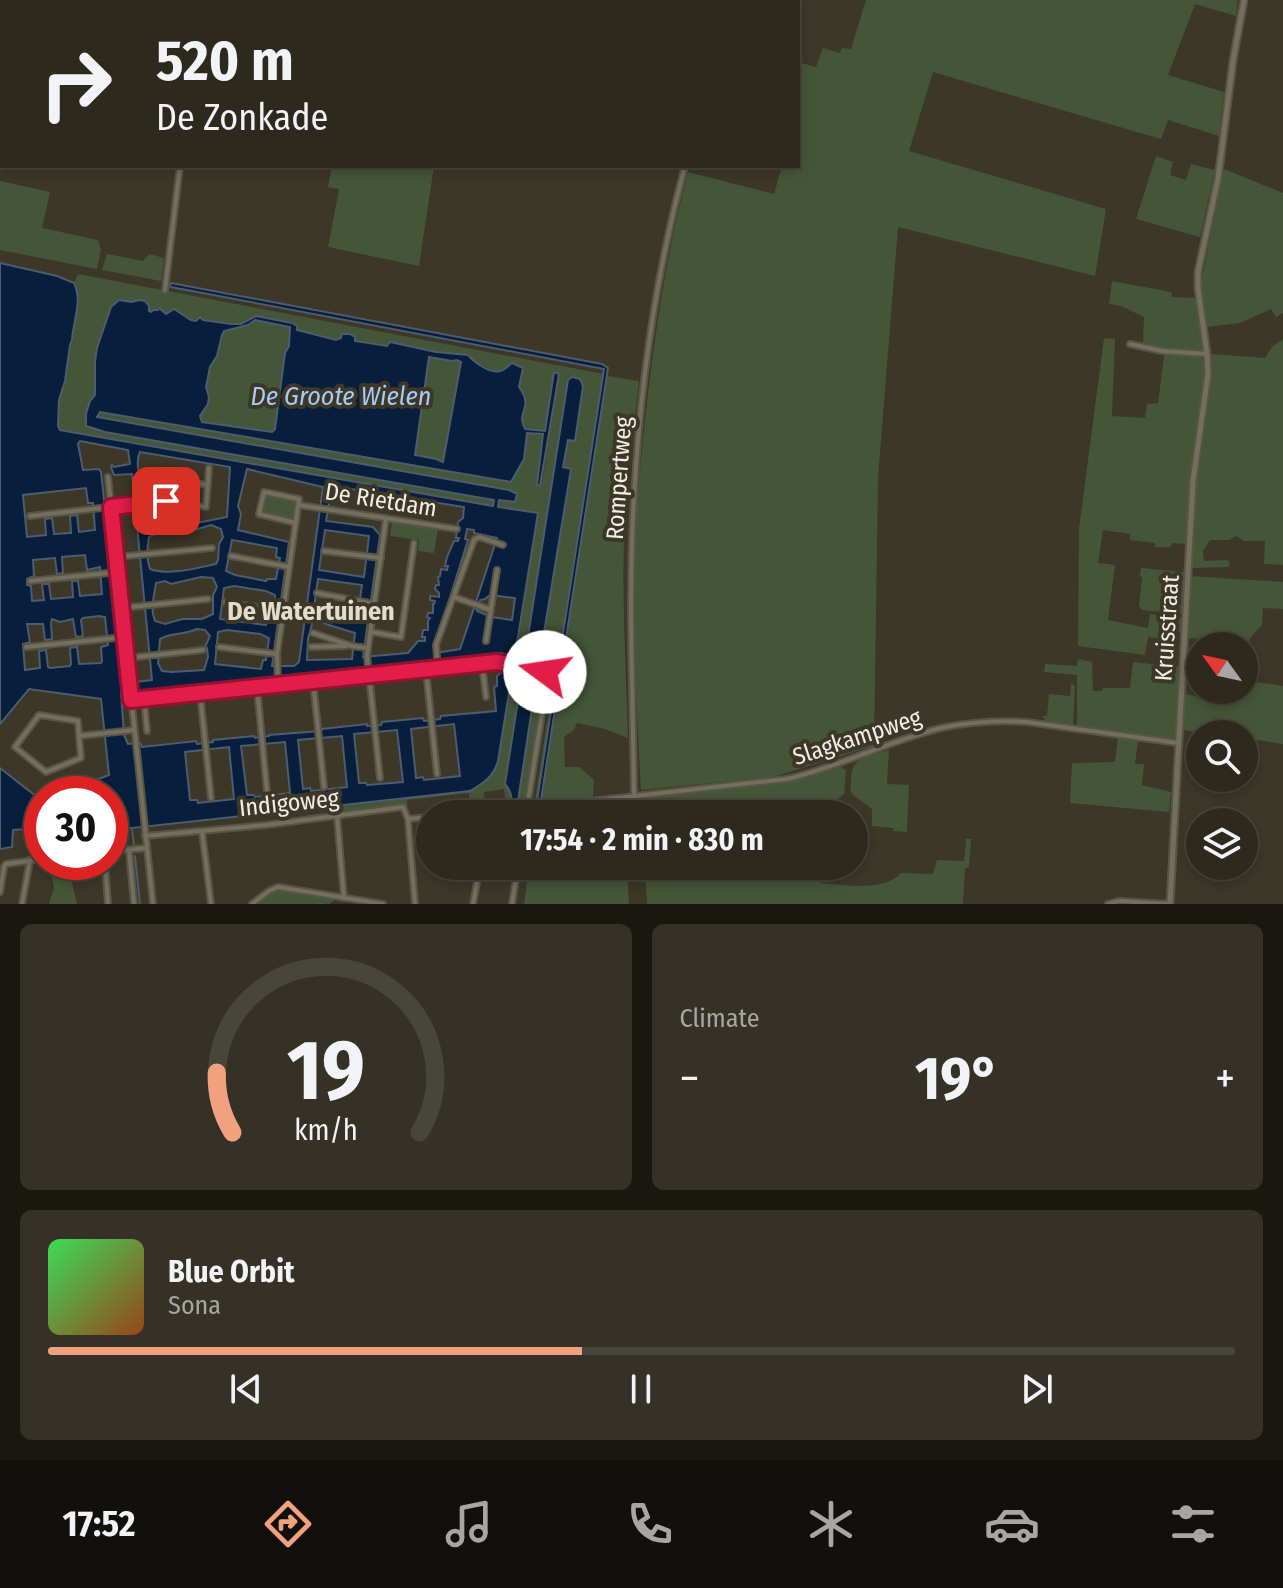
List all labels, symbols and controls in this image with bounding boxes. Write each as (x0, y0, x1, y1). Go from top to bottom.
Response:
text: 520 m (156, 28, 294, 95)
icon: right (24, 32, 128, 136)
text: De Zonkade (156, 96, 328, 140)
water label: De Groote Wielen (251, 381, 431, 412)
street label: Rompertweg (601, 415, 637, 541)
pin (132, 467, 200, 535)
street label: De Rietdam (323, 477, 439, 523)
icon: arrive (144, 479, 188, 523)
street label: Kruisstraat (1149, 574, 1185, 682)
district label: De Watertuinen (227, 596, 395, 627)
position arrow (503, 630, 587, 714)
north arrow (1186, 632, 1258, 704)
map controls (1186, 632, 1258, 880)
street label: Slagkampweg (789, 703, 926, 771)
button: search (1186, 720, 1258, 792)
speed limit sign: 30 (24, 776, 128, 880)
street label: Indigoweg (238, 784, 341, 822)
button: layers (1186, 808, 1258, 880)
text: 17:54 · 2 min · 830 m (520, 822, 764, 858)
text: Climate (680, 1003, 760, 1034)
text: 19 (287, 1021, 365, 1121)
text: 19° (915, 1043, 999, 1115)
text: − (680, 1052, 699, 1105)
text: + (1215, 1052, 1235, 1105)
text: km/h (294, 1113, 358, 1148)
text: Blue Orbit (168, 1254, 294, 1290)
text: Sona (168, 1290, 221, 1321)
icon: previous (224, 1367, 268, 1411)
icon: pause (619, 1367, 663, 1411)
icon: next (1015, 1367, 1059, 1411)
icon: directions (260, 1496, 316, 1552)
icon: music (441, 1496, 497, 1552)
icon: phone (622, 1496, 678, 1552)
icon: climate (803, 1496, 859, 1552)
icon: car (984, 1496, 1040, 1552)
icon: filters (1165, 1496, 1221, 1552)
text: 17:52 (62, 1502, 135, 1546)

